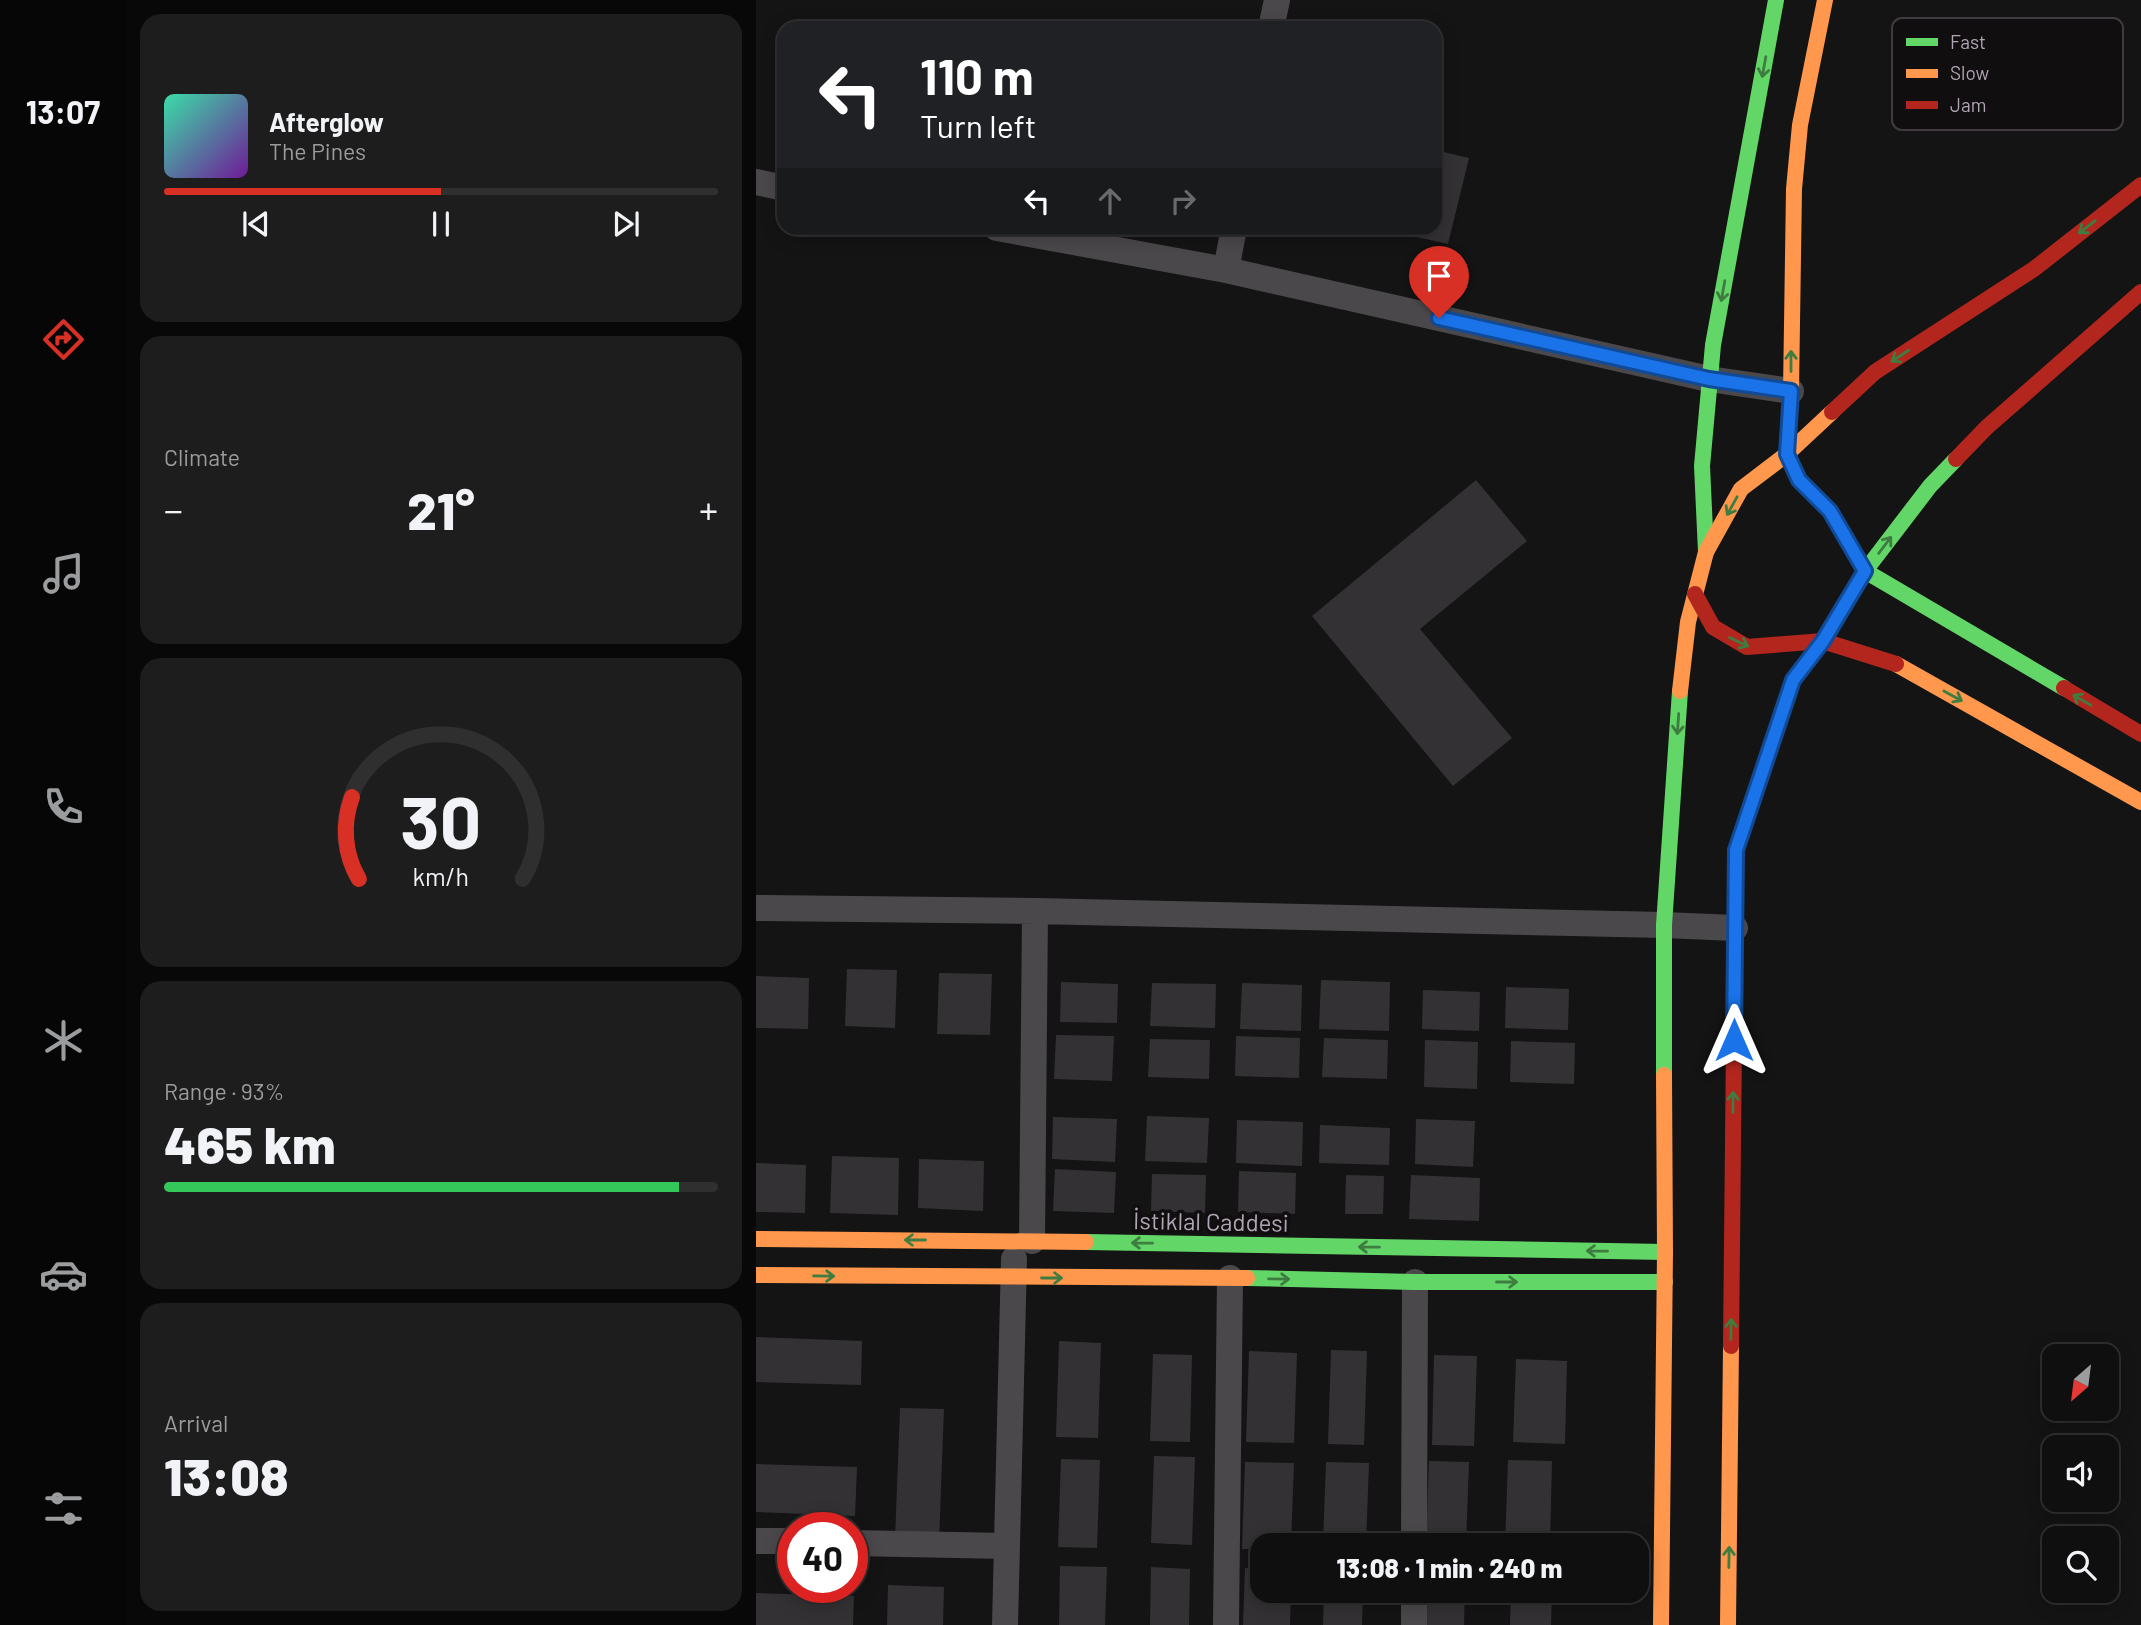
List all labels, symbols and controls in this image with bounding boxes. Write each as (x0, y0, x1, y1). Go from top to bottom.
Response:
legend (1892, 18, 2123, 130)
text: Fast (1950, 30, 1986, 53)
text: 110 m (920, 46, 1034, 105)
icon: left (805, 49, 896, 140)
one-way arrow (1757, 55, 1770, 78)
text: Slow (1950, 61, 1989, 84)
text: 13:07 (26, 92, 100, 130)
text: Jam (1950, 93, 1986, 116)
text: Afterglow (269, 106, 384, 137)
text: Turn left (920, 106, 1037, 144)
text: The Pines (269, 137, 366, 165)
icon: left (1018, 182, 1056, 220)
icon: ahead (1091, 182, 1129, 220)
icon: right (1164, 182, 1202, 220)
icon: previous (237, 205, 275, 243)
icon: pause (422, 205, 460, 243)
icon: next (607, 205, 645, 243)
one-way arrow (2079, 220, 2097, 235)
pin (1409, 246, 1469, 318)
icon: arrive (1420, 257, 1458, 295)
one-way arrow (1716, 279, 1729, 302)
icon: directions (39, 315, 88, 364)
one-way arrow (1891, 348, 1910, 363)
one-way arrow (1784, 350, 1798, 373)
text: Climate (164, 443, 240, 471)
text: 21° (407, 478, 475, 540)
text: − (164, 486, 183, 532)
text: + (699, 486, 718, 532)
one-way arrow (1725, 496, 1739, 516)
one-way arrow (1878, 536, 1893, 554)
icon: music (39, 549, 88, 598)
one-way arrow (1729, 636, 1750, 649)
one-way arrow (1943, 689, 1963, 703)
one-way arrow (2073, 692, 2093, 706)
one-way arrow (1671, 713, 1684, 735)
text: 30 (401, 776, 481, 864)
icon: phone (39, 782, 88, 831)
text: km/h (413, 860, 469, 890)
position arrow (1697, 1003, 1771, 1077)
icon: climate (39, 1016, 88, 1065)
text: Range · 93% (164, 1077, 284, 1105)
one-way arrow (1727, 1091, 1740, 1114)
text: 465 km (164, 1112, 336, 1174)
street label: İstiklal Caddesi (1133, 1205, 1289, 1237)
one-way arrow (903, 1233, 926, 1247)
one-way arrow (1131, 1236, 1154, 1250)
one-way arrow (1358, 1240, 1381, 1254)
one-way arrow (1586, 1244, 1609, 1258)
icon: car (39, 1250, 88, 1299)
one-way arrow (812, 1269, 835, 1283)
one-way arrow (1040, 1271, 1063, 1285)
one-way arrow (1267, 1272, 1290, 1286)
one-way arrow (1495, 1275, 1518, 1289)
one-way arrow (1724, 1318, 1738, 1341)
north arrow (2042, 1344, 2119, 1421)
map controls (2042, 1344, 2119, 1603)
text: Arrival (164, 1409, 228, 1437)
button: sound (2042, 1435, 2119, 1512)
text: 13:08 (164, 1444, 289, 1506)
icon: filters (39, 1484, 88, 1533)
speed limit sign: 40 (777, 1512, 868, 1603)
button: search (2042, 1526, 2119, 1603)
one-way arrow (1722, 1546, 1736, 1569)
text: 13:08 · 1 min · 240 m (1337, 1552, 1562, 1583)

